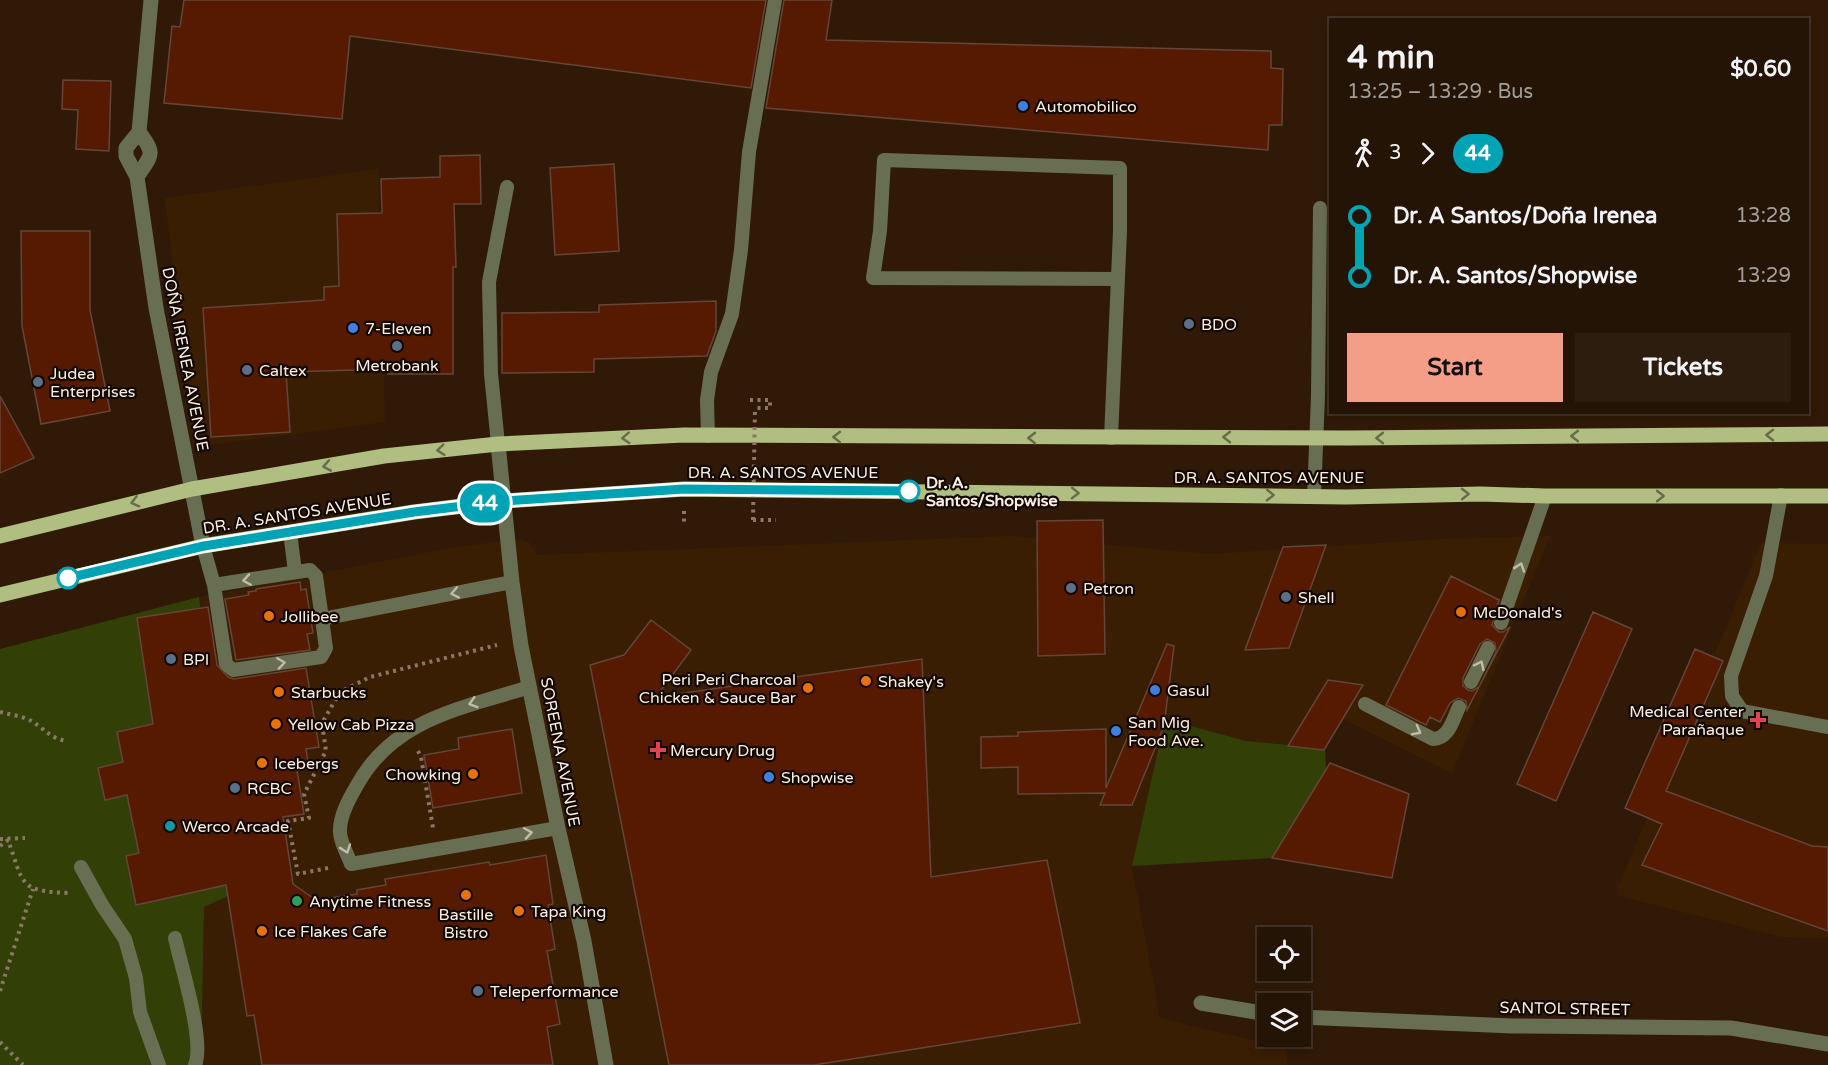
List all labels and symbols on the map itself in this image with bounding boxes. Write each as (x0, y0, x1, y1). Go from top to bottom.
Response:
place label: Automobilico (1035, 97, 1137, 117)
marker: Automobilico (1016, 99, 1030, 113)
street label: DOÑA IRENEA AVENUE (157, 266, 213, 453)
place label: BDO (1201, 315, 1237, 335)
marker: BDO (1182, 317, 1196, 331)
place label: 7-Eleven (365, 319, 432, 339)
marker: 7-Eleven (346, 321, 360, 335)
marker: Metrobank (390, 339, 404, 353)
place label: Metrobank (355, 356, 439, 376)
place label: Caltex (259, 361, 307, 381)
marker: Caltex (240, 363, 254, 377)
place label: Judea Enterprises (50, 364, 135, 402)
marker: Judea Enterprises (31, 375, 45, 389)
one-way arrow (1765, 429, 1774, 441)
one-way arrow (1570, 430, 1579, 442)
one-way arrow (833, 431, 842, 443)
one-way arrow (1223, 431, 1232, 443)
one-way arrow (621, 432, 630, 444)
one-way arrow (1028, 432, 1037, 444)
one-way arrow (1375, 432, 1384, 444)
one-way arrow (436, 443, 446, 456)
one-way arrow (322, 459, 332, 472)
street label: DR. A. SANTOS AVENUE (688, 463, 878, 483)
street label: DR. A. SANTOS AVENUE (1174, 468, 1364, 488)
place label: Dr. A. Santos/Shopwise (926, 473, 1057, 511)
marker: Dr. A. Santos/Shopwise (898, 480, 920, 502)
line badge: 44 (458, 484, 512, 522)
one-way arrow (1070, 487, 1079, 499)
one-way arrow (1460, 488, 1469, 500)
street label: DR. A. SANTOS AVENUE (201, 489, 393, 539)
one-way arrow (1265, 489, 1274, 501)
one-way arrow (1655, 490, 1664, 502)
one-way arrow (130, 495, 140, 508)
one-way arrow (1513, 562, 1526, 573)
unlabelled marker (57, 567, 79, 589)
one-way arrow (242, 573, 252, 586)
place label: Petron (1083, 579, 1134, 599)
marker: Petron (1064, 581, 1078, 595)
one-way arrow (450, 586, 460, 599)
place label: Shell (1298, 588, 1335, 608)
marker: Shell (1279, 590, 1293, 604)
place label: McDonald's (1473, 603, 1562, 623)
marker: McDonald's (1454, 605, 1468, 619)
place label: Jollibee (281, 607, 338, 627)
marker: Jollibee (262, 609, 276, 623)
place label: BPI (183, 650, 209, 670)
marker: BPI (164, 652, 178, 666)
one-way arrow (277, 657, 286, 669)
one-way arrow (1472, 661, 1484, 672)
place label: Peri Peri Charcoal Chicken & Sauce Bar (639, 670, 797, 708)
place label: Shakey's (878, 672, 944, 692)
marker: Shakey's (859, 674, 873, 688)
street label: SOREENA AVENUE (536, 676, 584, 828)
marker: Peri Peri Charcoal Chicken & Sauce Bar (801, 681, 815, 695)
place label: Gasul (1167, 681, 1210, 701)
place label: Starbucks (291, 683, 366, 703)
marker: Gasul (1148, 683, 1162, 697)
marker: Starbucks (272, 685, 286, 699)
one-way arrow (468, 696, 479, 708)
place label: Medical Center Parañaque (1629, 702, 1745, 740)
marker: Medical Center Parañaque (1749, 711, 1767, 729)
place label: San Mig Food Ave. (1128, 713, 1204, 751)
place label: Yellow Cab Pizza (288, 715, 414, 735)
marker: Yellow Cab Pizza (269, 717, 283, 731)
marker: San Mig Food Ave. (1109, 724, 1123, 738)
one-way arrow (1411, 724, 1421, 735)
place label: Mercury Drug (670, 741, 775, 761)
marker: Mercury Drug (651, 743, 665, 757)
place label: Icebergs (274, 754, 339, 774)
marker: Icebergs (255, 756, 269, 770)
place label: Chowking (385, 765, 461, 785)
marker: Chowking (466, 767, 480, 781)
place label: Shopwise (781, 768, 854, 788)
marker: Shopwise (762, 770, 776, 784)
place label: RCBC (247, 779, 292, 799)
marker: RCBC (228, 781, 242, 795)
place label: Werco Arcade (182, 817, 289, 837)
marker: Werco Arcade (163, 819, 177, 833)
one-way arrow (522, 827, 532, 840)
one-way arrow (338, 844, 351, 854)
marker: Bastille Bistro (459, 888, 473, 902)
place label: Anytime Fitness (309, 892, 431, 912)
marker: Anytime Fitness (290, 894, 304, 908)
place label: Tapa King (531, 902, 606, 922)
marker: Tapa King (512, 904, 526, 918)
place label: Bastille Bistro (439, 905, 493, 943)
place label: Ice Flakes Cafe (274, 922, 387, 942)
marker: Ice Flakes Cafe (255, 924, 269, 938)
place label: Teleperformance (490, 982, 619, 1002)
marker: Teleperformance (471, 984, 485, 998)
street label: SANTOL STREET (1499, 998, 1631, 1020)

